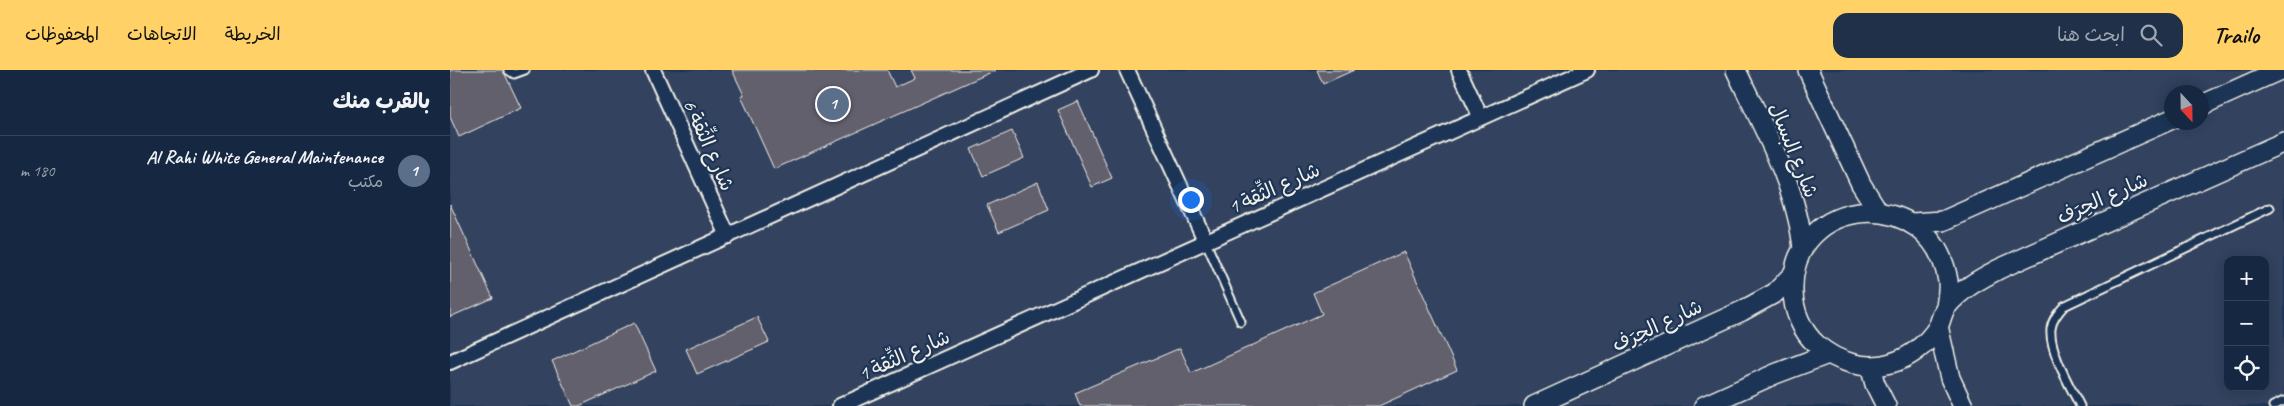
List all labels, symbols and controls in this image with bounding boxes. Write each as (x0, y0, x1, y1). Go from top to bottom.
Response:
search box (1833, 13, 2183, 58)
text: Trailo (2213, 20, 2259, 50)
icon: search (2137, 21, 2165, 49)
text: المحفوظات (25, 23, 99, 45)
text: الاتجاهات (127, 23, 197, 45)
text: الخريطة (225, 23, 281, 45)
text: ابحث هنا (2057, 23, 2125, 47)
pin: 1 (817, 85, 849, 123)
north arrow (2164, 85, 2209, 130)
text: بالقرب منك (333, 88, 430, 114)
street label: شارع الثِّقة 6 (676, 95, 741, 195)
street label: شارع البسال (1762, 99, 1824, 202)
text: Al Rahi White General Maintenance (146, 145, 383, 169)
street label: شارع الثِّقة 1 (1224, 156, 1324, 221)
text: 180 m (20, 161, 54, 181)
text: 1 (410, 161, 418, 181)
street label: شارع الحِرَف (2053, 167, 2152, 230)
text: مكتب (348, 172, 383, 192)
your location (1178, 187, 1204, 213)
map controls (2224, 256, 2269, 391)
button: + (2224, 256, 2269, 301)
street label: شارع الحِرَف (1608, 294, 1707, 358)
button: − (2224, 301, 2269, 346)
street label: شارع الثِّقة 1 (854, 323, 954, 388)
button: locate (2224, 346, 2269, 391)

